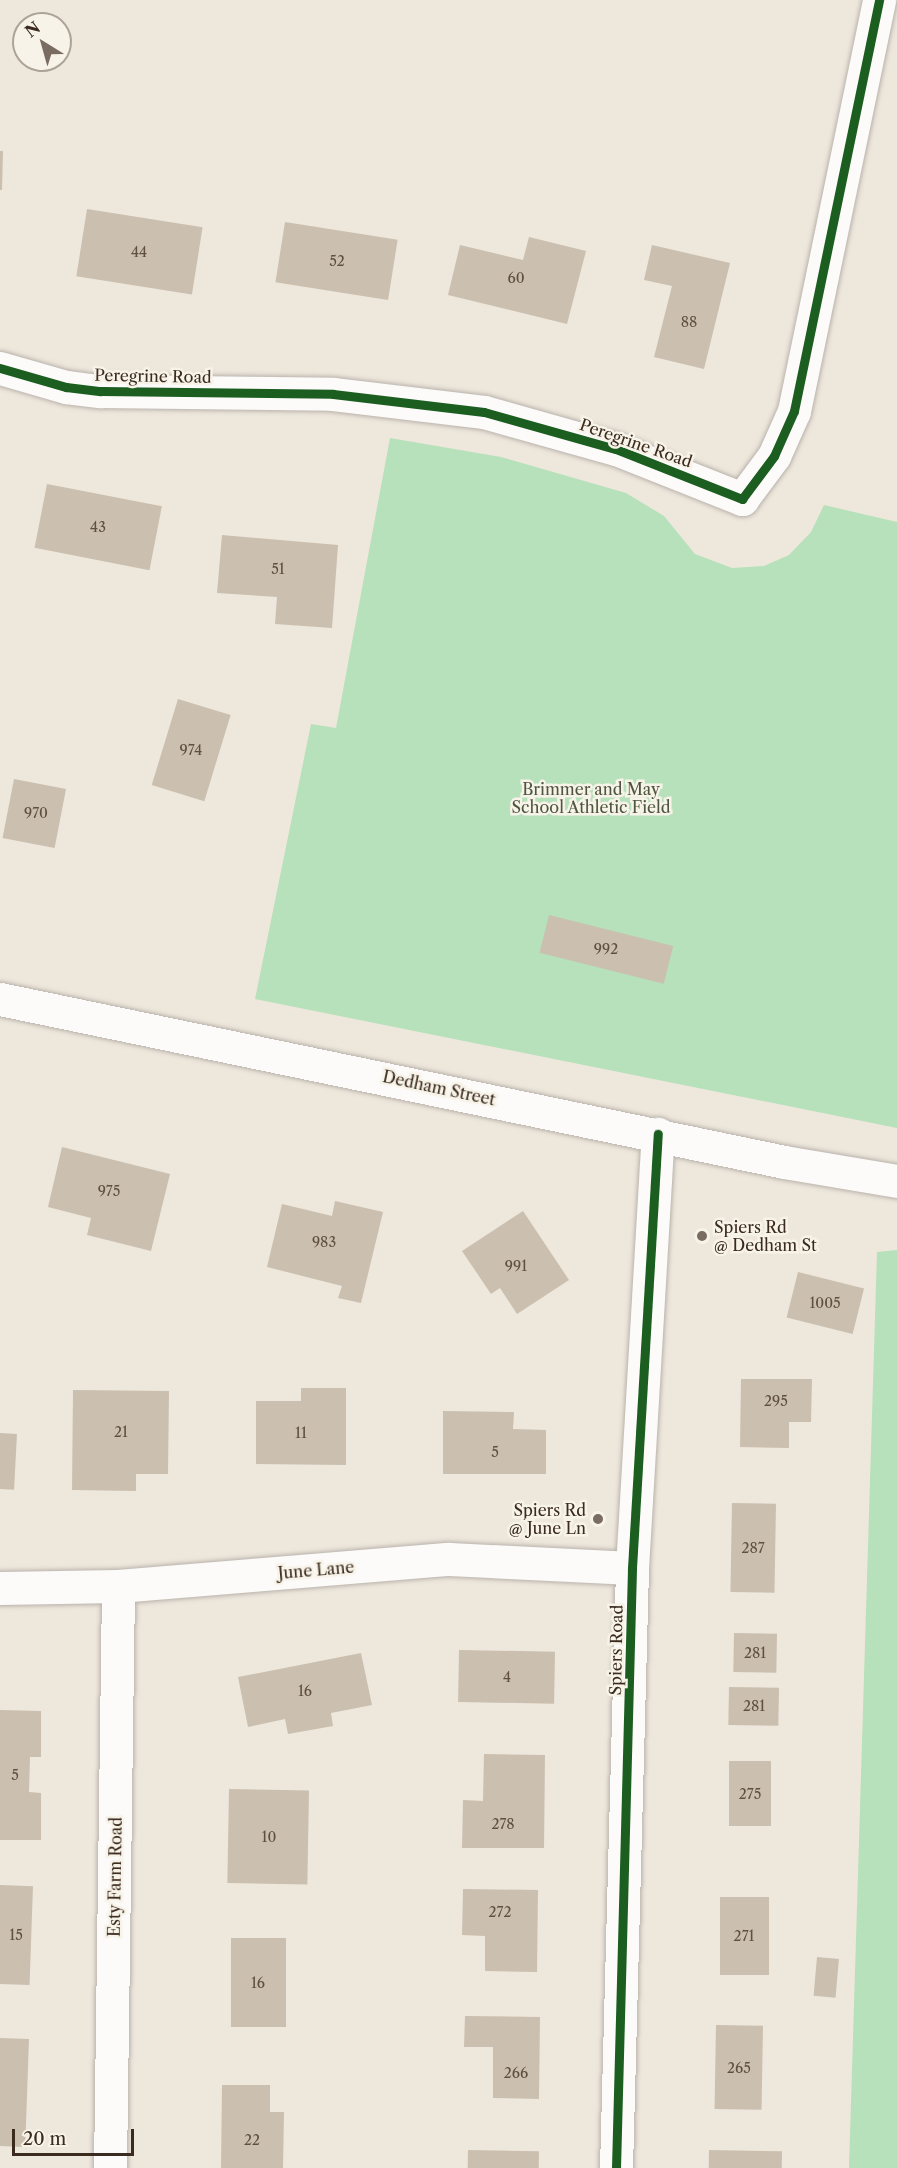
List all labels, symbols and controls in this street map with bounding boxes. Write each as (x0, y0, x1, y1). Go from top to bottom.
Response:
north arrow (12, 12, 72, 72)
text: N (21, 17, 44, 41)
house number: 44 (131, 244, 147, 260)
house number: 52 (329, 253, 345, 269)
house number: 60 (507, 270, 525, 286)
house number: 88 (681, 314, 697, 330)
street label: Peregrine Road (94, 365, 212, 387)
street label: Peregrine Road (577, 415, 695, 471)
house number: 43 (90, 519, 106, 535)
house number: 51 (271, 561, 285, 577)
house number: 974 (180, 742, 202, 758)
park label: Brimmer and May School Athletic Field (511, 779, 671, 817)
house number: 970 (24, 805, 48, 821)
house number: 992 (594, 941, 618, 957)
street label: Dedham Street (381, 1067, 497, 1109)
house number: 975 (98, 1183, 120, 1199)
place label: Spiers Rd @ Dedham St (714, 1217, 817, 1255)
marker: Spiers Rd @ Dedham St (695, 1229, 709, 1243)
house number: 983 (312, 1234, 336, 1250)
house number: 991 (505, 1258, 527, 1274)
house number: 1005 (809, 1295, 841, 1311)
house number: 295 (764, 1393, 788, 1409)
house number: 21 (114, 1424, 128, 1440)
house number: 11 (295, 1425, 307, 1441)
house number: 5 (491, 1444, 499, 1460)
place label: Spiers Rd @ June Ln (509, 1500, 586, 1538)
marker: Spiers Rd @ June Ln (591, 1512, 605, 1526)
house number: 287 (741, 1540, 765, 1556)
street label: June Lane (277, 1557, 355, 1583)
street label: Spiers Road (606, 1604, 626, 1696)
house number: 281 (744, 1645, 766, 1661)
house number: 4 (503, 1669, 511, 1685)
house number: 16 (298, 1683, 312, 1699)
house number: 281 (743, 1698, 765, 1714)
house number: 5 (11, 1767, 19, 1783)
house number: 275 (739, 1786, 761, 1802)
house number: 278 (491, 1816, 515, 1832)
street label: Esty Farm Road (104, 1817, 126, 1937)
house number: 10 (262, 1829, 276, 1845)
house number: 272 (489, 1904, 511, 1920)
house number: 15 (9, 1927, 23, 1943)
house number: 271 (734, 1928, 754, 1944)
house number: 16 (251, 1975, 265, 1991)
house number: 265 (727, 2060, 751, 2076)
house number: 266 (504, 2065, 528, 2081)
scale bar (15, 2117, 136, 2155)
text: 20 m (23, 2128, 66, 2150)
house number: 22 (244, 2132, 260, 2148)

